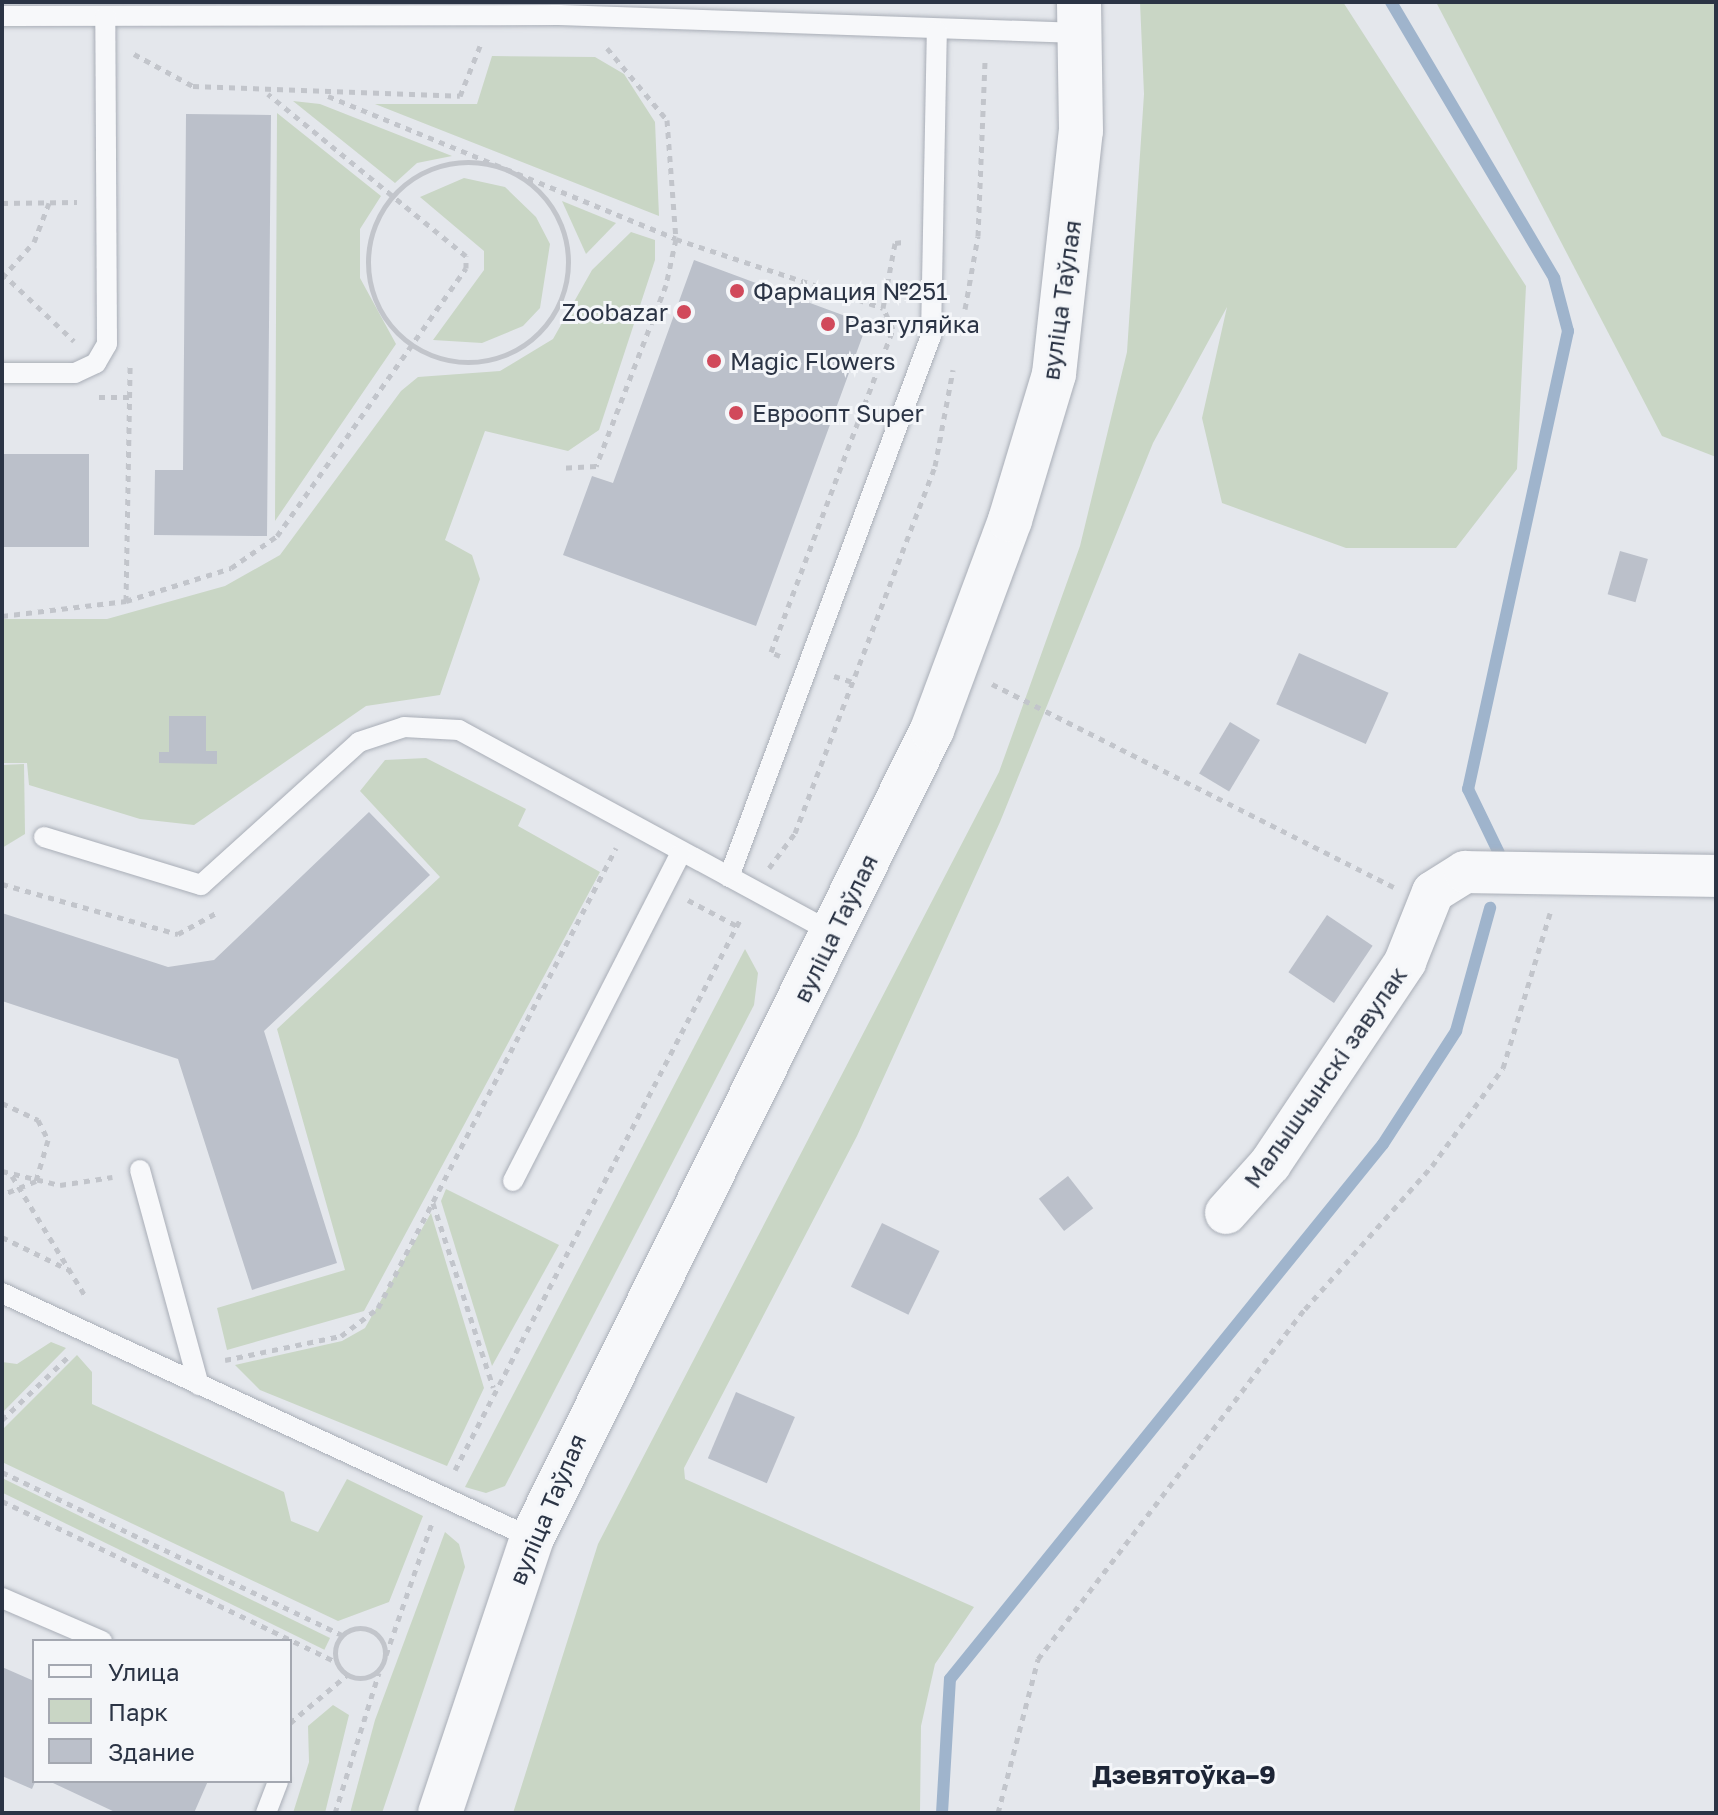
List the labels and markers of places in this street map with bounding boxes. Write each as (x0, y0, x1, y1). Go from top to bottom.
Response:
place label: Фармация №251 (753, 277, 948, 305)
marker: Фармация №251 (728, 282, 746, 300)
place label: Zoobazar (562, 298, 668, 326)
marker: Zoobazar (675, 303, 693, 321)
place label: Разгуляйка (844, 310, 980, 338)
marker: Разгуляйка (819, 315, 837, 333)
place label: Magic Flowers (730, 347, 896, 375)
marker: Magic Flowers (705, 352, 723, 370)
place label: Евроопт Super (752, 399, 924, 427)
marker: Евроопт Super (727, 404, 745, 422)

